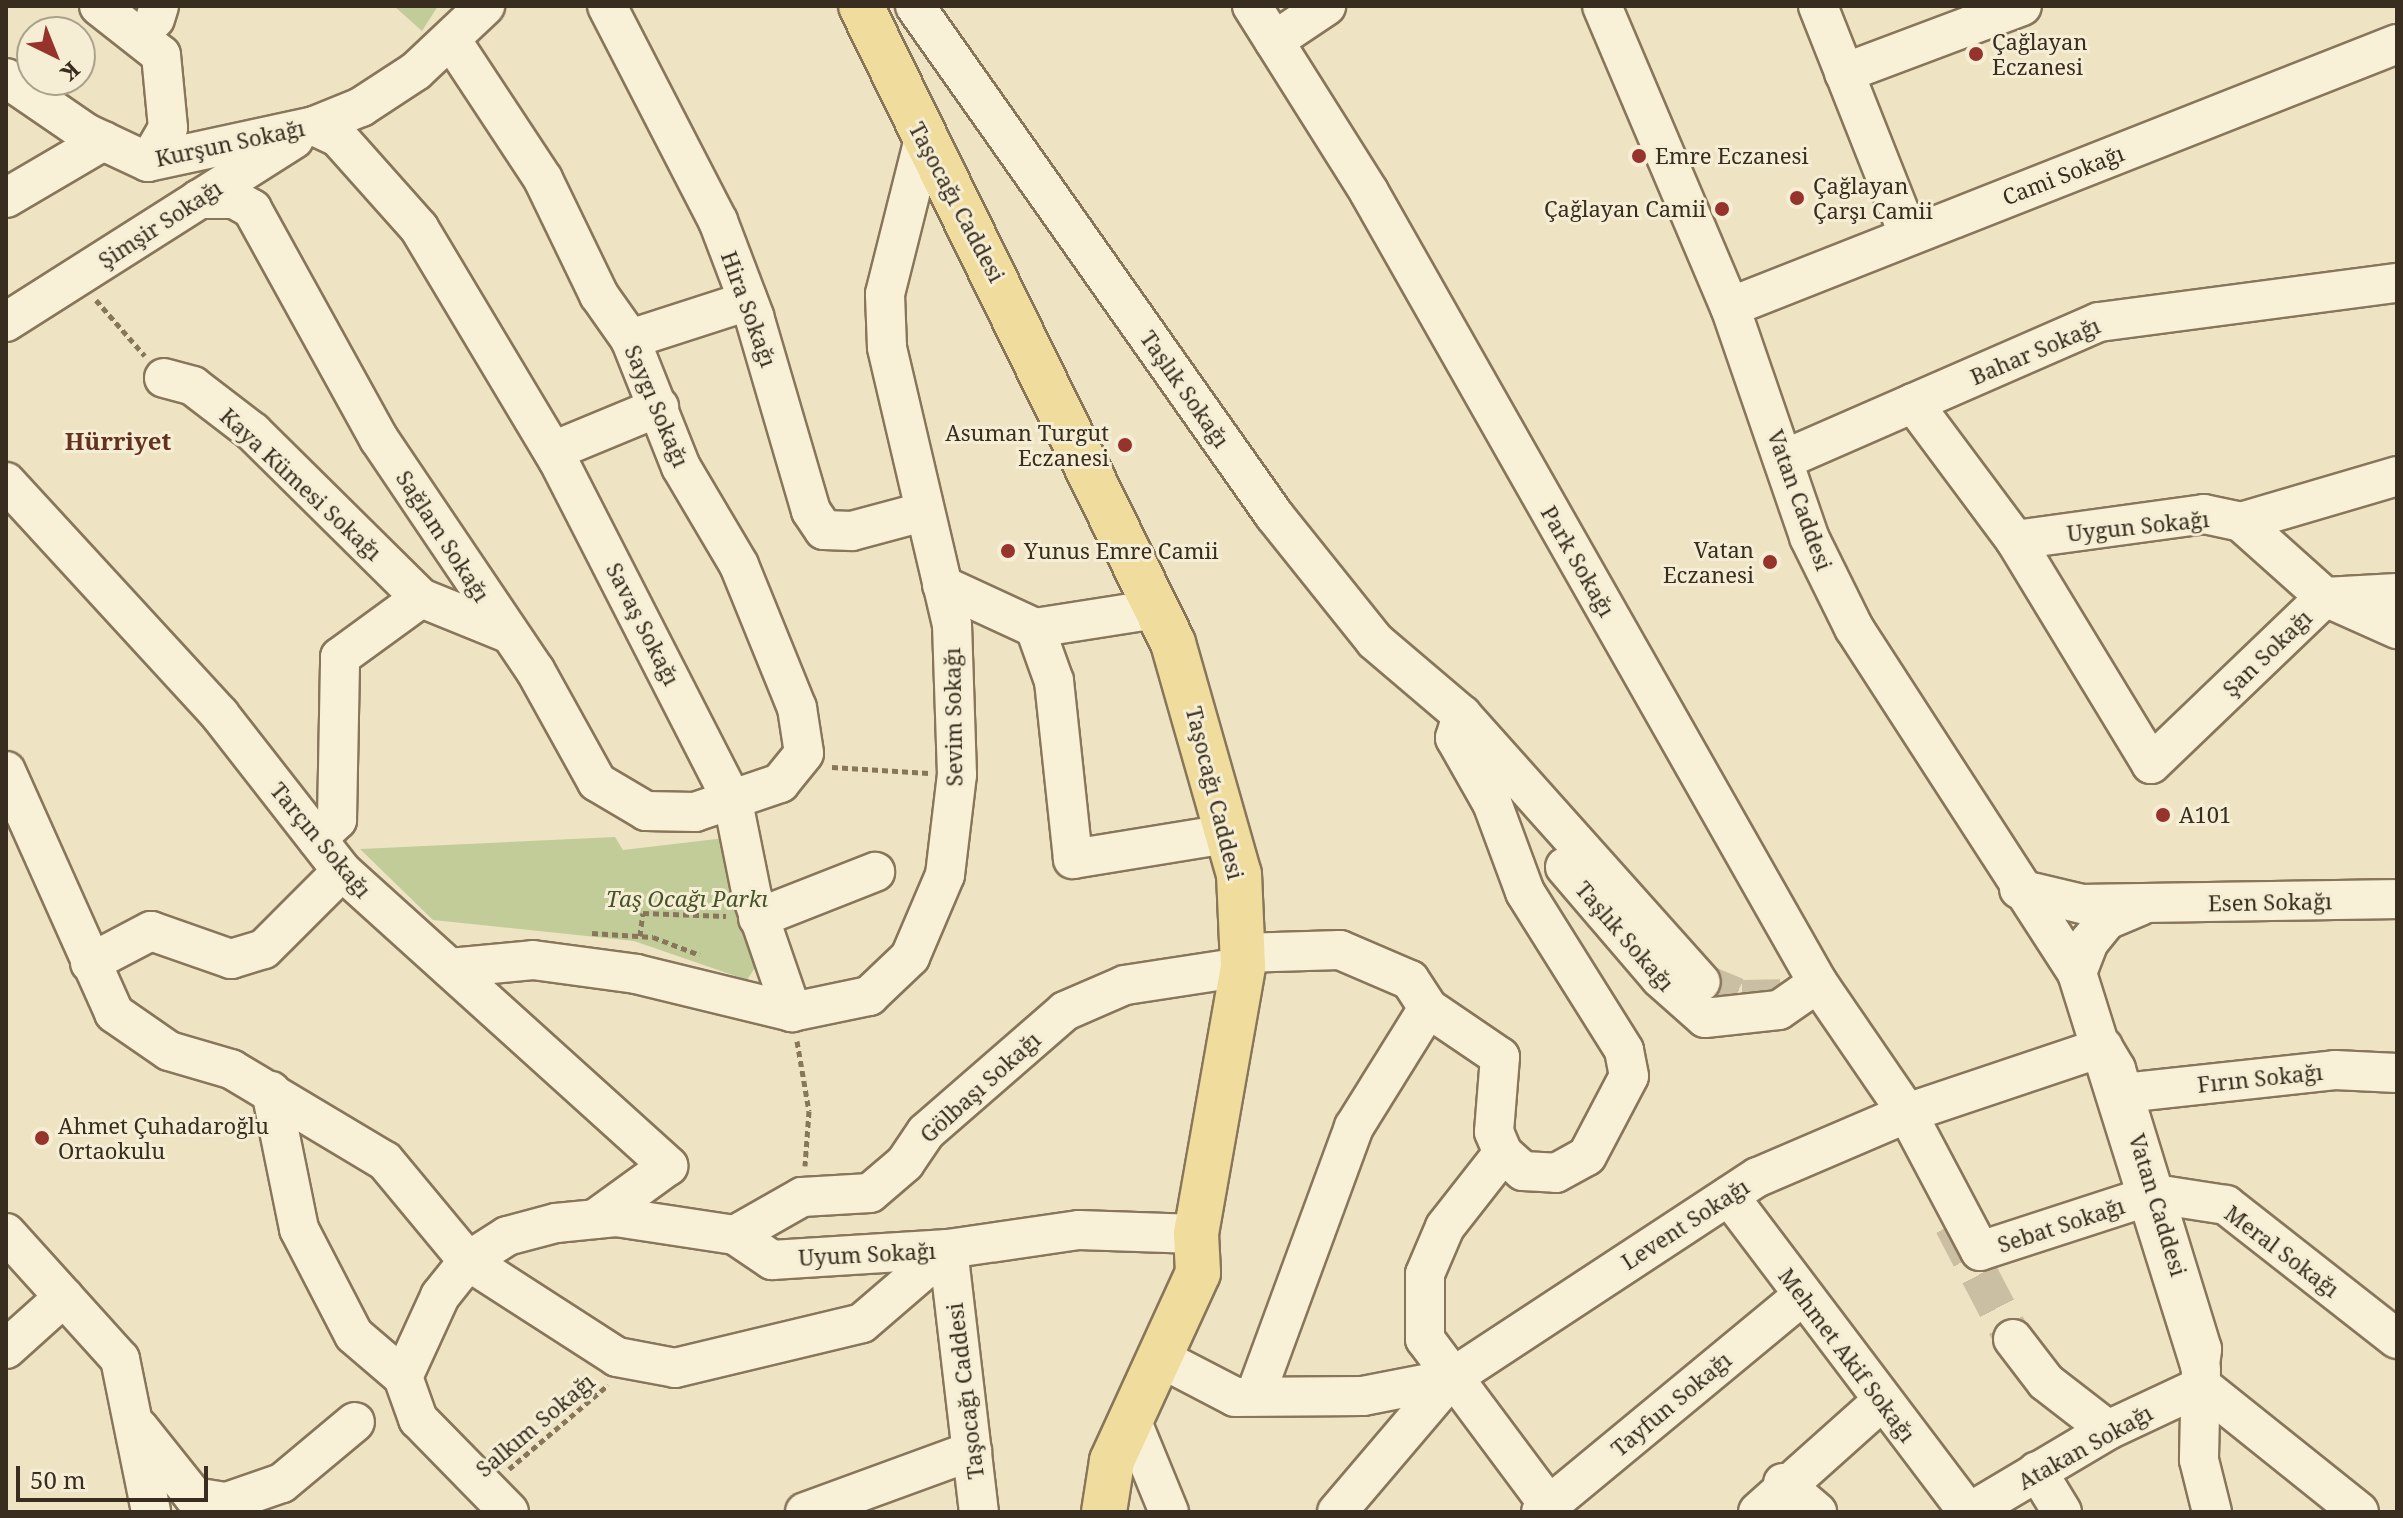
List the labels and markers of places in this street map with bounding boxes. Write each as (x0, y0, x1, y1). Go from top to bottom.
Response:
place label: Çağlayan Eczanesi (1992, 28, 2088, 80)
marker: Çağlayan Eczanesi (1967, 45, 1985, 63)
place label: Emre Eczanesi (1655, 143, 1808, 169)
marker: Emre Eczanesi (1630, 147, 1648, 165)
place label: Çağlayan Çarşı Camii (1813, 172, 1933, 224)
marker: Çağlayan Çarşı Camii (1788, 189, 1806, 207)
place label: Çağlayan Camii (1544, 196, 1706, 222)
marker: Çağlayan Camii (1713, 200, 1731, 218)
place label: Asuman Turgut Eczanesi (945, 419, 1109, 470)
marker: Asuman Turgut Eczanesi (1116, 436, 1134, 454)
place label: Vatan Eczanesi (1663, 536, 1754, 588)
place label: Yunus Emre Camii (1024, 538, 1219, 564)
marker: Yunus Emre Camii (999, 542, 1017, 560)
marker: Vatan Eczanesi (1761, 553, 1779, 571)
place label: A101 (2179, 802, 2231, 828)
marker: A101 (2154, 806, 2172, 824)
place label: Ahmet Çuhadaroğlu Ortaokulu (58, 1112, 269, 1164)
marker: Ahmet Çuhadaroğlu Ortaokulu (33, 1129, 51, 1147)

